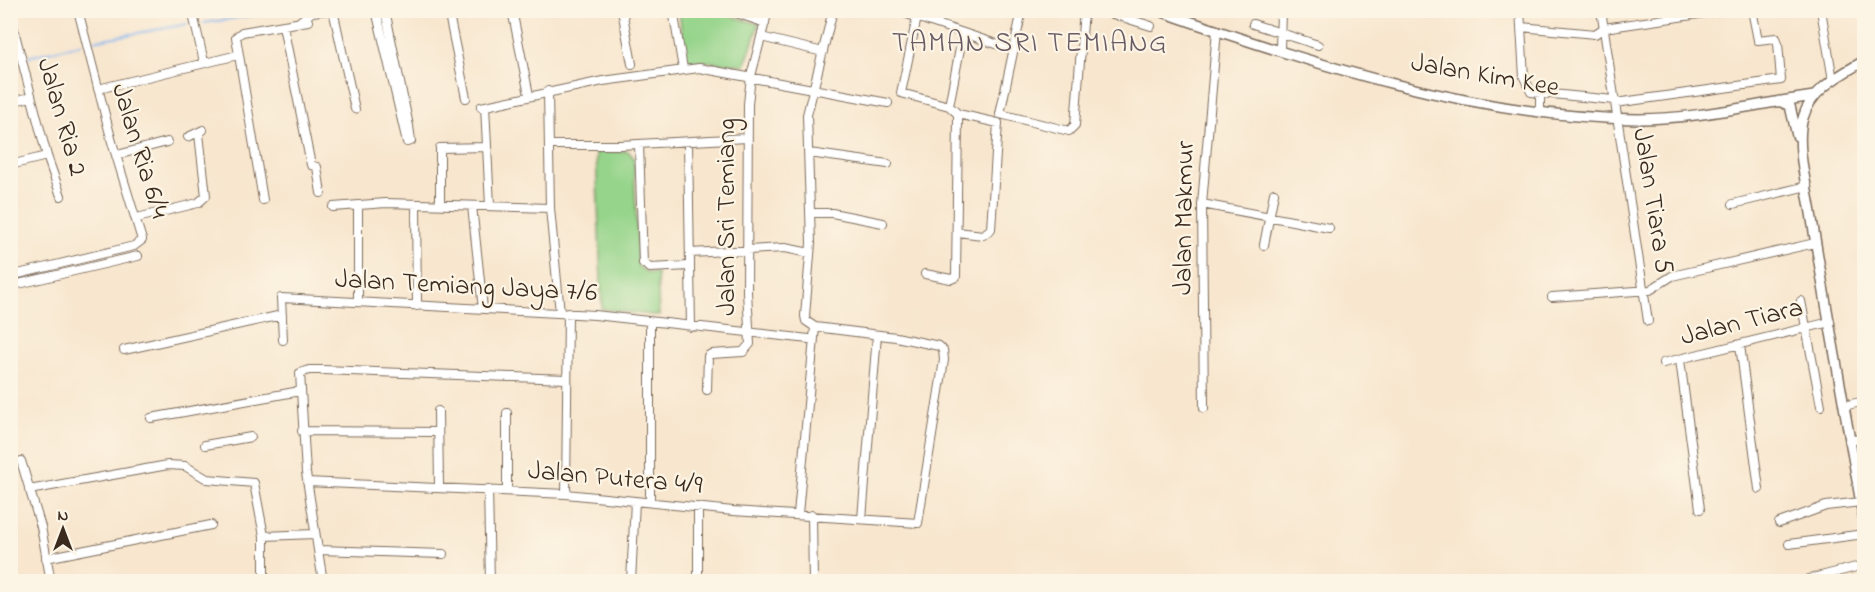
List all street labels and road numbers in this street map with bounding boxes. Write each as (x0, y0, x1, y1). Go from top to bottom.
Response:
street label: Jalan Kim Kee (1408, 44, 1563, 108)
street label: Jalan Ria 2 (26, 53, 96, 181)
street label: Jalan Ria 6/4 (100, 79, 178, 223)
street label: Jalan Sri Temiang (708, 118, 747, 316)
street label: Jalan Tiara 5 (1621, 125, 1683, 277)
street label: Jalan Makmur (1164, 140, 1206, 296)
street label: Jalan Temiang Jaya 7/6 (334, 261, 598, 313)
street label: Jalan Tiara (1677, 289, 1807, 357)
street label: Jalan Putera 4/9 (526, 452, 704, 506)

